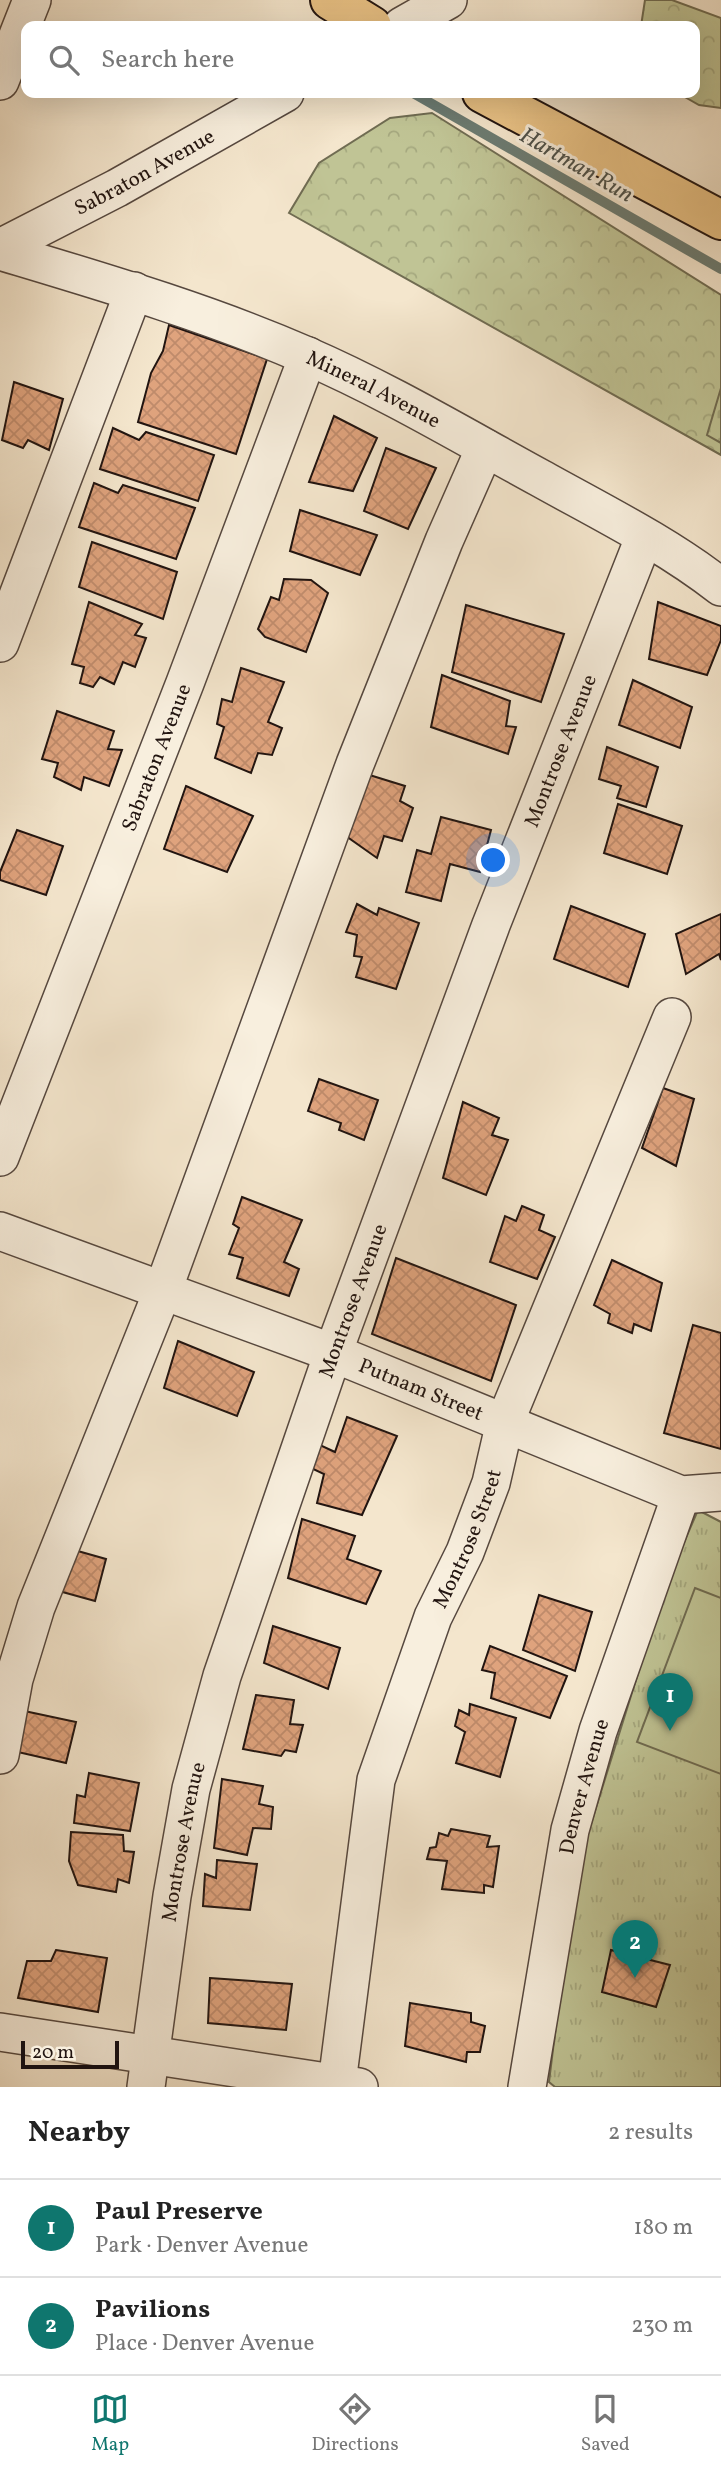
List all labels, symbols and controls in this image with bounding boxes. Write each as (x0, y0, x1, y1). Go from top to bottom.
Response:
search box (21, 21, 700, 98)
icon: search (45, 41, 83, 79)
text: Search here (101, 42, 234, 78)
water label: Hartman Run (513, 120, 639, 211)
street label: Sabraton Avenue (70, 123, 220, 224)
street label: Mineral Avenue (301, 344, 445, 436)
street label: Montrose Avenue (518, 670, 605, 832)
street label: Sabraton Avenue (115, 680, 199, 836)
your location (476, 843, 510, 877)
street label: Montrose Avenue (313, 1220, 395, 1382)
street label: Putnam Street (354, 1352, 487, 1429)
street label: Montrose Street (426, 1467, 510, 1614)
pin: 1 (647, 1673, 693, 1731)
street label: Denver Avenue (553, 1715, 617, 1857)
street label: Montrose Avenue (156, 1759, 214, 1924)
pin: 2 (612, 1920, 658, 1978)
scale bar (21, 2038, 119, 2070)
text: 20 m (32, 2040, 74, 2066)
text: Nearby (28, 2112, 130, 2154)
text: 2 results (608, 2117, 693, 2149)
text: Paul Preserve (95, 2194, 263, 2230)
text: 1 (46, 2212, 56, 2244)
text: 180 m (634, 2212, 693, 2244)
text: Park · Denver Avenue (95, 2230, 309, 2262)
text: Pavilions (95, 2292, 210, 2328)
text: 2 (45, 2310, 57, 2342)
text: 230 m (631, 2310, 693, 2342)
text: Place · Denver Avenue (95, 2328, 314, 2360)
tab: Map (91, 2390, 129, 2458)
tab: Directions (312, 2390, 399, 2458)
tab: Saved (581, 2390, 630, 2458)

